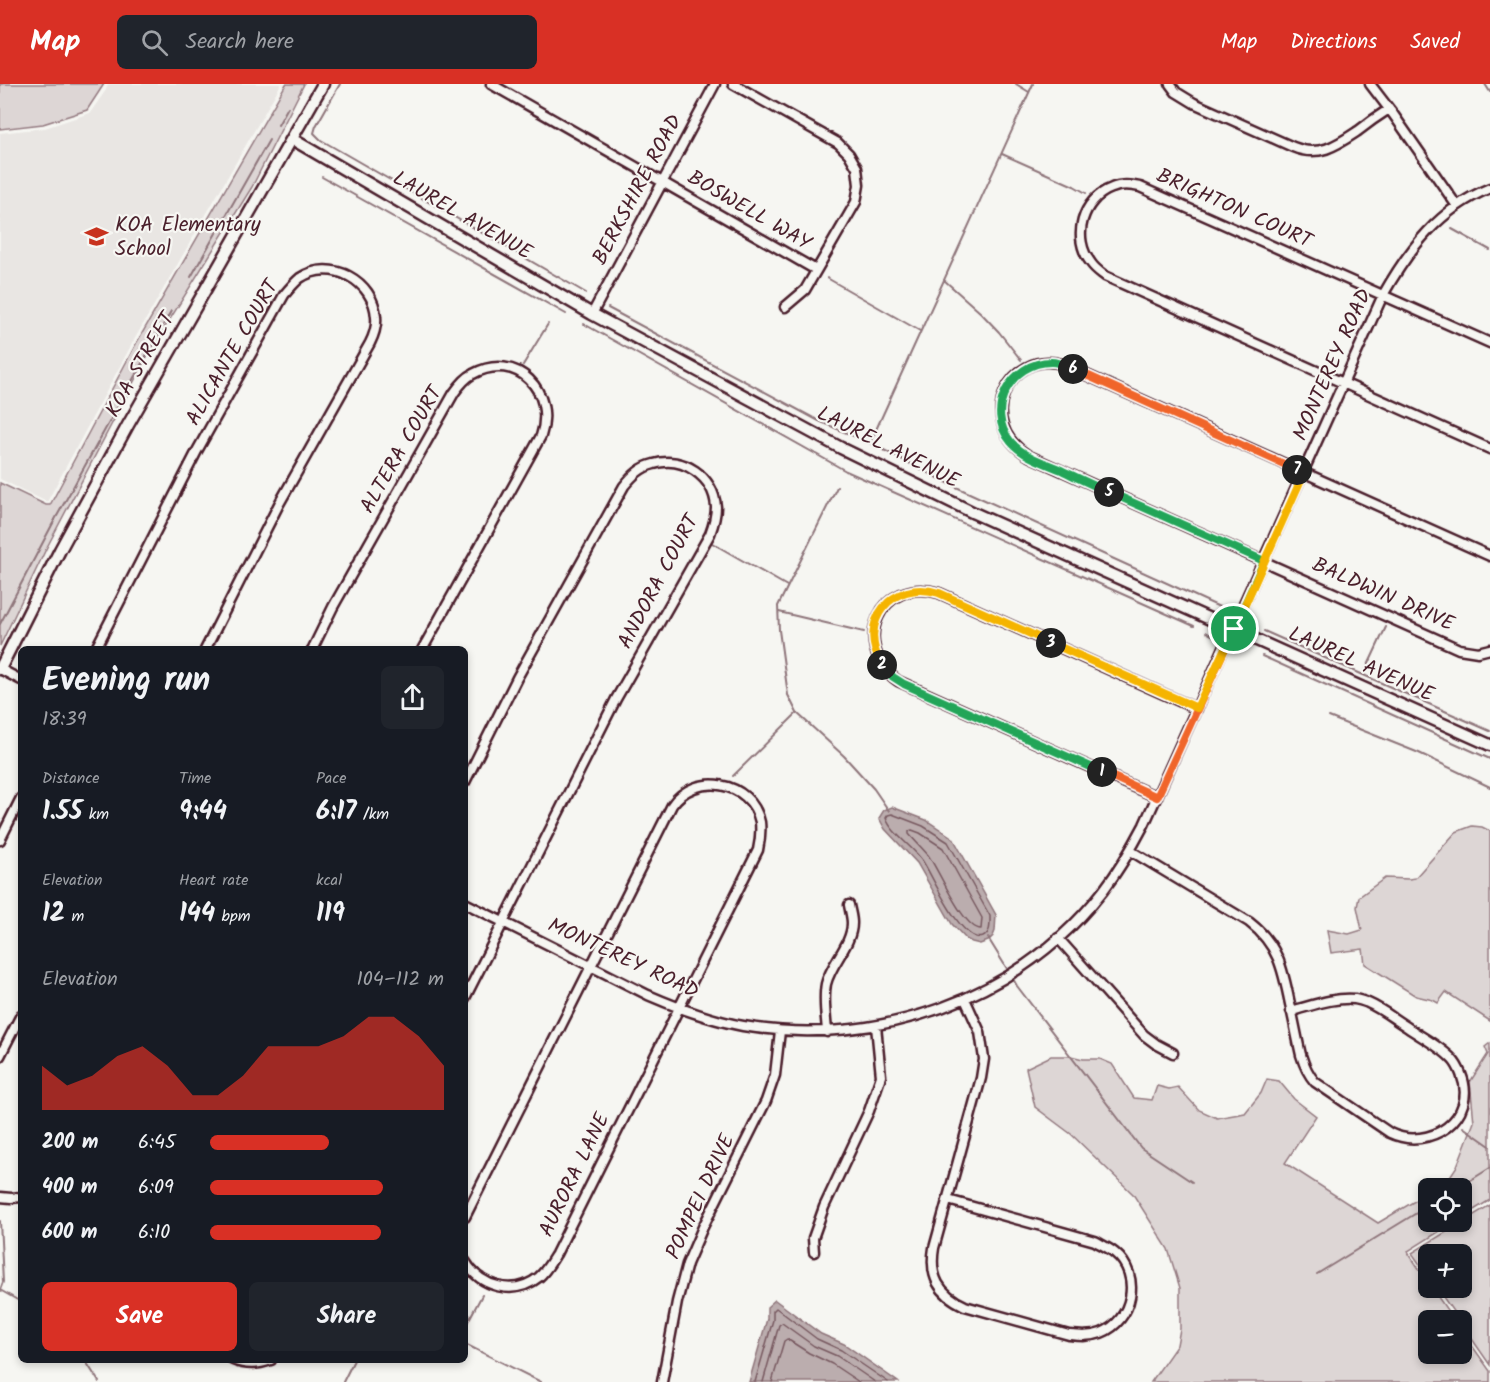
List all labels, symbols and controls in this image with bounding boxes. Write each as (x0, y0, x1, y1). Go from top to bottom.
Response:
search box (117, 15, 537, 69)
text: Map (30, 20, 81, 65)
text: Search here (186, 25, 294, 60)
icon: search (138, 26, 171, 59)
text: Map (1221, 26, 1257, 59)
text: Directions (1290, 26, 1377, 59)
text: Saved (1410, 26, 1460, 59)
street label: BERKSHIRE ROAD (584, 109, 692, 271)
street label: BRIGHTON COURT (1151, 160, 1319, 259)
street label: BOSWELL WAY (681, 162, 818, 260)
street label: LAUREL AVENUE (386, 163, 539, 270)
place label: KOA Elementary School (115, 209, 261, 266)
school or university icon: KOA Elementary School (84, 224, 110, 250)
street label: ALICANTE COURT (178, 272, 289, 432)
street label: MONTEREY ROAD (1285, 284, 1381, 446)
street label: KOA STREET (97, 305, 185, 424)
pin: 6 (1058, 354, 1088, 384)
text: 6 (1069, 356, 1077, 381)
street label: ALTERA COURT (352, 378, 453, 520)
street label: LAUREL AVENUE (811, 398, 966, 499)
pin: 7 (1282, 455, 1312, 485)
text: 7 (1293, 457, 1301, 482)
pin: 5 (1094, 477, 1124, 507)
text: 5 (1105, 479, 1113, 504)
street label: ANDORA COURT (610, 507, 709, 655)
street label: BALDWIN DRIVE (1307, 549, 1460, 641)
pin (1208, 603, 1259, 654)
icon: arrive (1217, 612, 1250, 645)
street label: LAUREL AVENUE (1283, 618, 1440, 712)
pin: 3 (1036, 628, 1066, 658)
text: 3 (1047, 630, 1055, 655)
pin: 2 (867, 650, 897, 680)
text: 2 (877, 652, 887, 677)
text: Evening run (42, 655, 210, 708)
button: share (381, 666, 444, 729)
text: 18:39 (42, 704, 86, 736)
pin: 1 (1087, 757, 1117, 787)
text: 1 (1100, 759, 1104, 784)
text: Distance (42, 766, 100, 791)
text: Time (179, 766, 211, 791)
text: Pace (316, 766, 347, 791)
text: 1.55 (42, 791, 82, 833)
text: 9:44 (179, 791, 227, 833)
text: 6:17 (316, 791, 357, 833)
text: km (82, 802, 109, 827)
text: /km (357, 802, 389, 827)
text: Elevation (42, 868, 103, 893)
text: Heart rate (179, 868, 249, 893)
text: kcal (316, 868, 342, 893)
text: 12 (42, 893, 65, 935)
text: 144 (179, 893, 215, 935)
text: 119 (316, 893, 345, 935)
text: m (65, 904, 84, 929)
text: bpm (215, 904, 250, 929)
street label: MONTEREY ROAD (542, 909, 704, 1009)
text: Elevation (42, 964, 118, 996)
text: 104–112 m (356, 964, 444, 996)
street label: AURORA LANE (531, 1107, 620, 1243)
text: 200 m (42, 1127, 98, 1159)
text: 6:45 (138, 1127, 176, 1159)
street label: POMPEI DRIVE (657, 1128, 745, 1265)
text: 400 m (42, 1172, 98, 1204)
text: 6:09 (138, 1172, 174, 1204)
map controls (1418, 1178, 1472, 1364)
button: locate (1418, 1178, 1472, 1232)
text: 600 m (42, 1217, 97, 1249)
text: 6:10 (138, 1217, 170, 1249)
button: + (1418, 1244, 1472, 1298)
button: Save (42, 1282, 237, 1351)
button: Share (249, 1282, 444, 1351)
button: − (1418, 1310, 1472, 1364)

